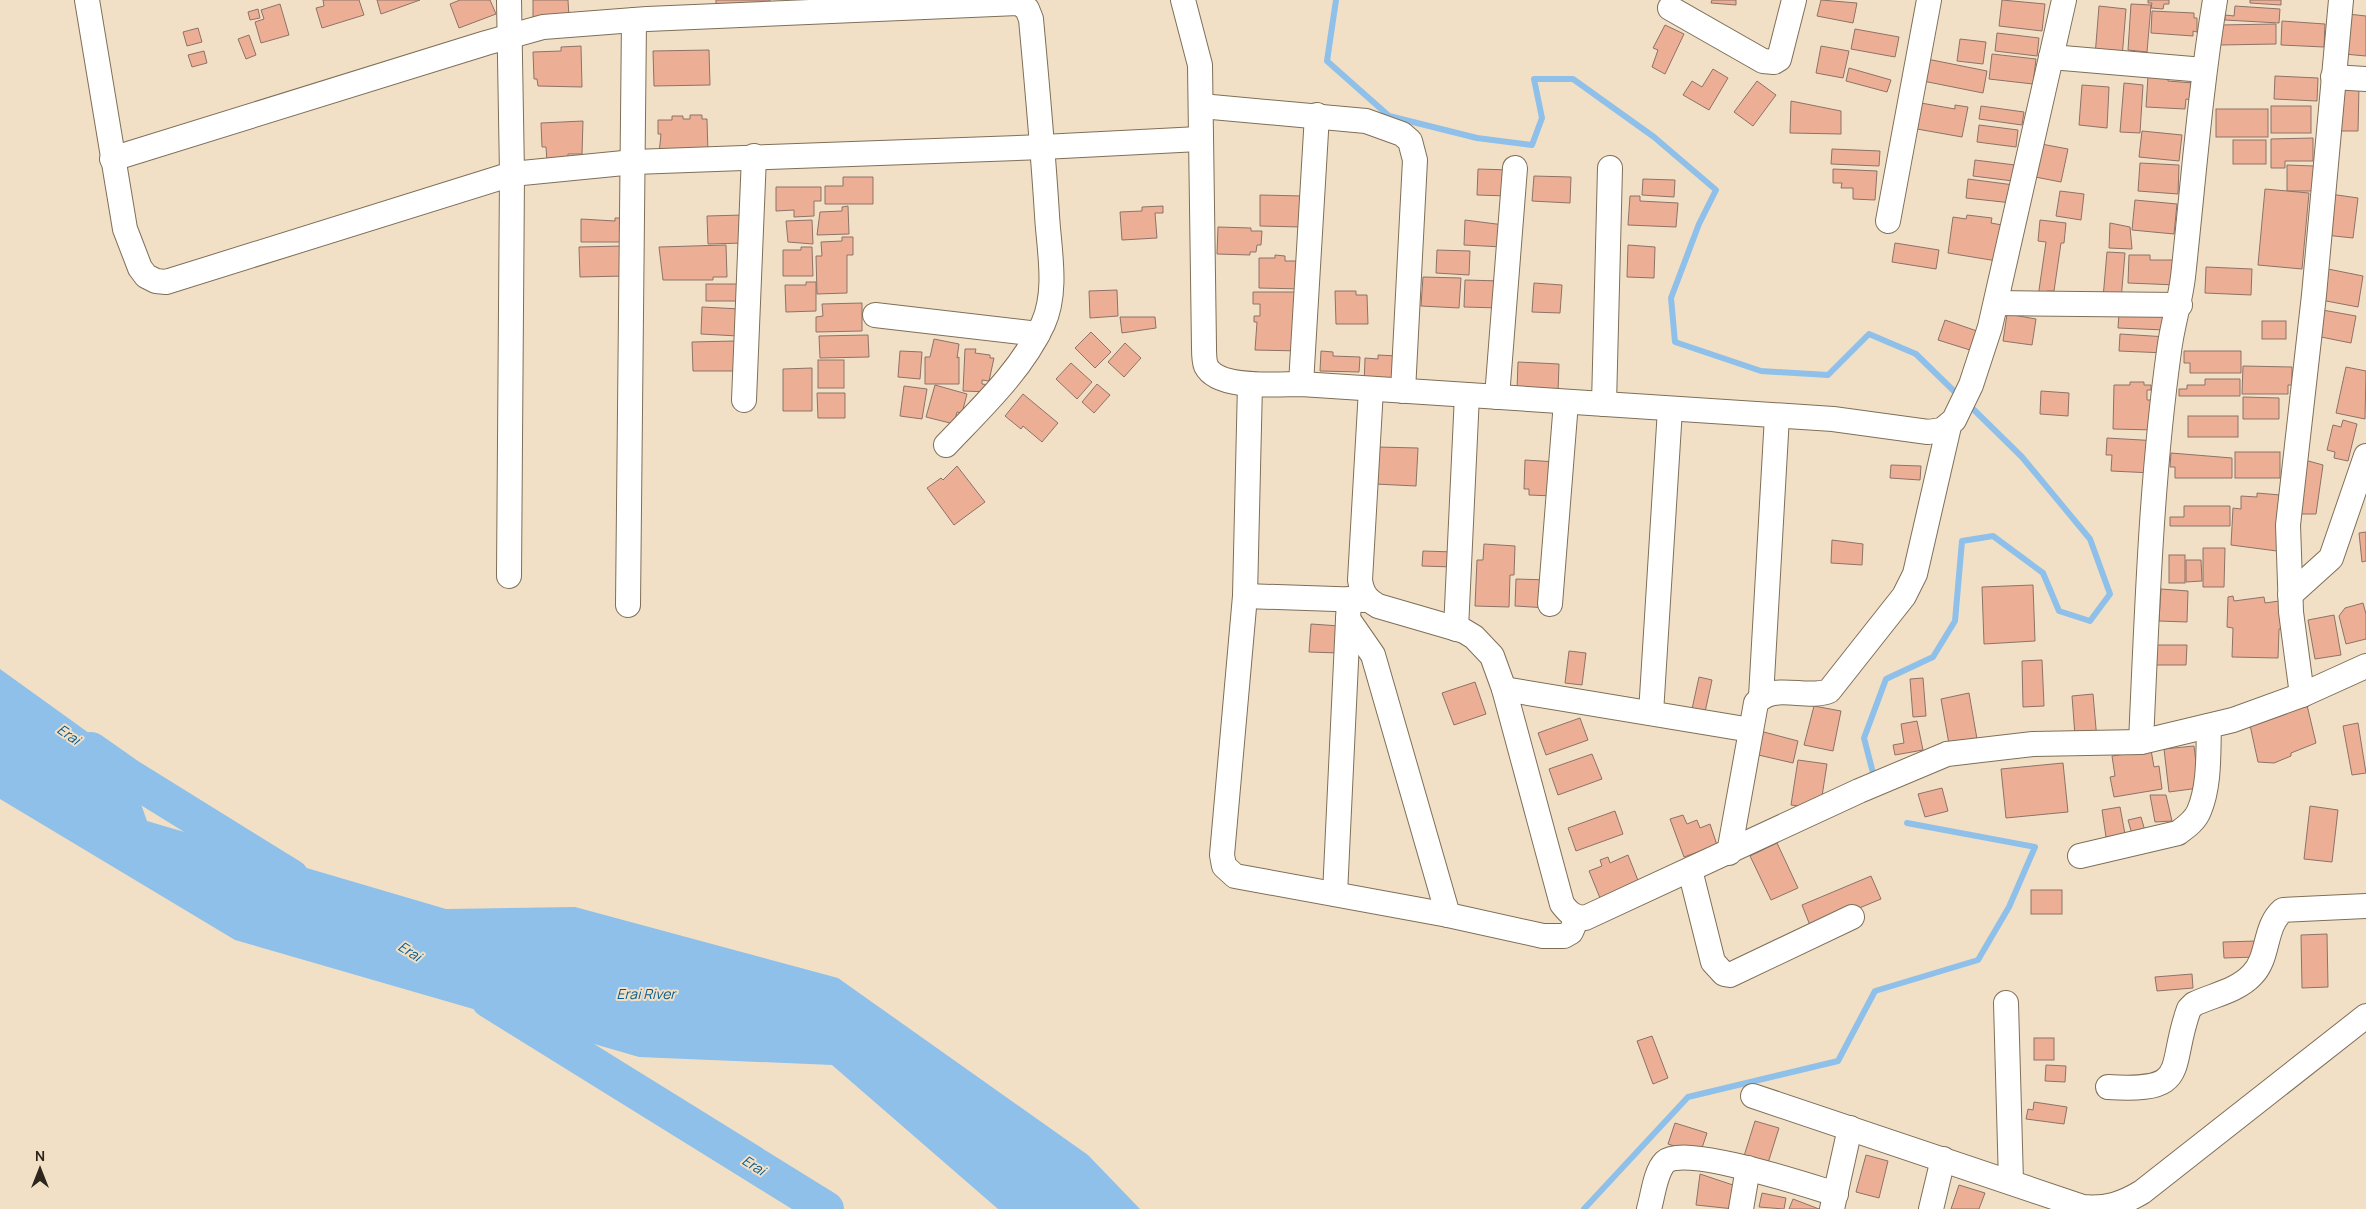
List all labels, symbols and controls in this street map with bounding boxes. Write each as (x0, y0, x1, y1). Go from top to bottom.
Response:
water label: Erai (54, 719, 86, 750)
water label: Erai (395, 937, 427, 966)
water label: Erai River (617, 984, 677, 1003)
north arrow (15, 1144, 65, 1194)
text: N (35, 1146, 45, 1165)
water label: Erai (739, 1151, 771, 1180)

